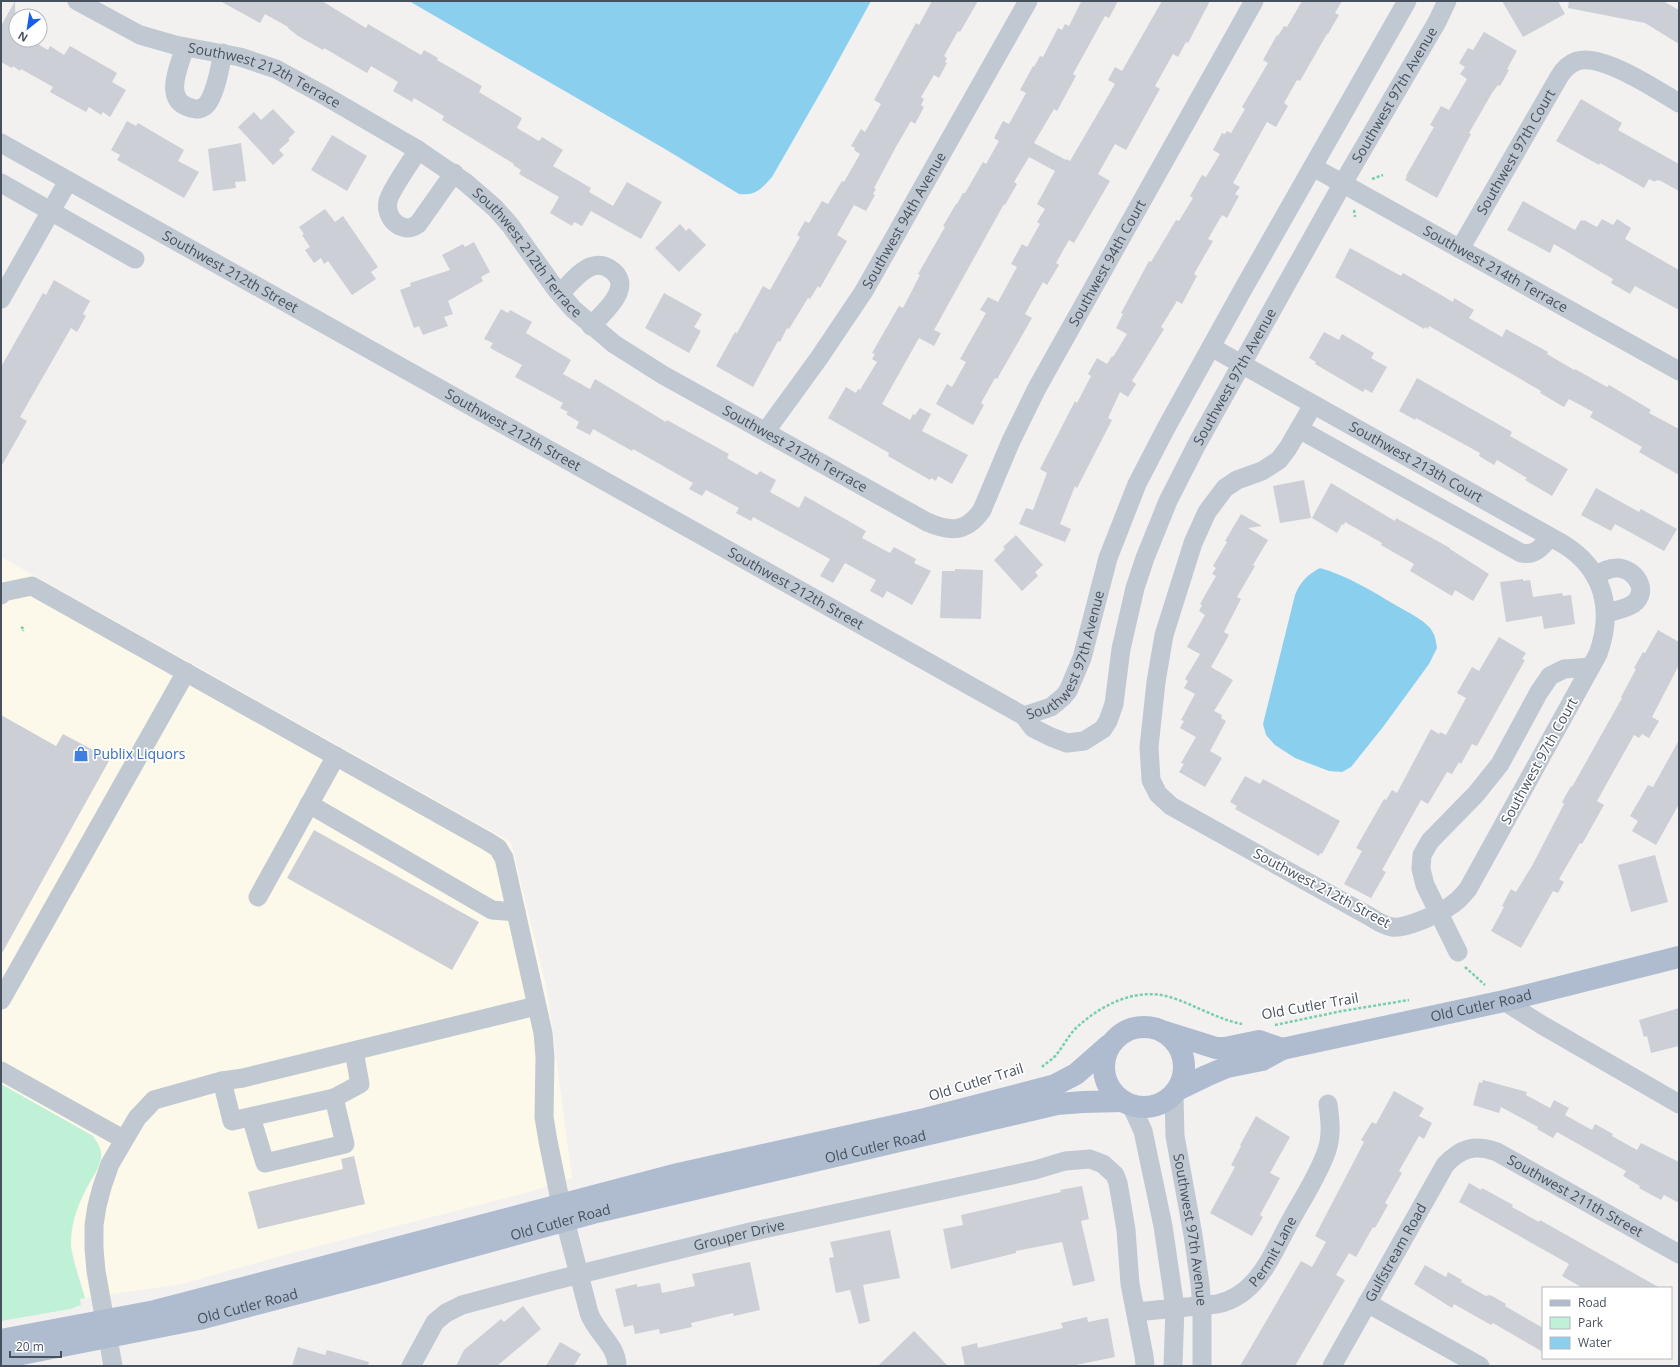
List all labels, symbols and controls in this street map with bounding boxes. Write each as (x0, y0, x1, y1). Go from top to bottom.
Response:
north arrow (8, 8, 48, 48)
street label: Southwest 97th Avenue (1347, 23, 1441, 166)
text: N (15, 28, 30, 46)
street label: Southwest 212th Terrace (187, 38, 345, 112)
street label: Southwest 97th Court (1472, 85, 1559, 218)
street label: Southwest 94th Avenue (857, 148, 950, 292)
street label: Southwest 212th Terrace (469, 183, 586, 322)
street label: Southwest 94th Court (1064, 196, 1150, 329)
street label: Southwest 214th Terrace (1420, 220, 1572, 316)
street label: Southwest 212th Street (159, 225, 302, 317)
street label: Southwest 97th Avenue (1188, 304, 1280, 448)
street label: Southwest 212th Street (442, 384, 585, 475)
street label: Southwest 212th Terrace (720, 400, 871, 496)
street label: Southwest 213th Court (1346, 416, 1486, 506)
street label: Southwest 212th Street (725, 542, 867, 633)
street label: Southwest 97th Avenue (1023, 588, 1108, 724)
street label: Southwest 97th Court (1496, 694, 1581, 827)
place label: Publix Liquors (93, 744, 186, 763)
shop icon: Publix Liquors (72, 745, 90, 763)
street label: Southwest 212th Street (1250, 843, 1394, 932)
street label: Old Cutler Road (1428, 984, 1534, 1026)
street label: Old Cutler Trail (1260, 988, 1360, 1023)
street label: Old Cutler Trail (926, 1058, 1026, 1105)
street label: Old Cutler Road (823, 1125, 928, 1167)
street label: Southwest 211th Street (1504, 1150, 1647, 1241)
street label: Southwest 97th Avenue (1169, 1152, 1212, 1307)
street label: Old Cutler Road (508, 1199, 612, 1244)
street label: Gulfstream Road (1360, 1200, 1431, 1305)
street label: Permit Lane (1244, 1212, 1300, 1291)
street label: Grouper Drive (691, 1215, 786, 1255)
street label: Old Cutler Road (195, 1284, 300, 1328)
legend (1542, 1287, 1672, 1359)
text: Road (1578, 1294, 1607, 1311)
text: Park (1578, 1314, 1604, 1331)
scale bar (10, 1333, 61, 1359)
text: Water (1578, 1334, 1612, 1351)
text: 20 m (16, 1338, 44, 1355)

